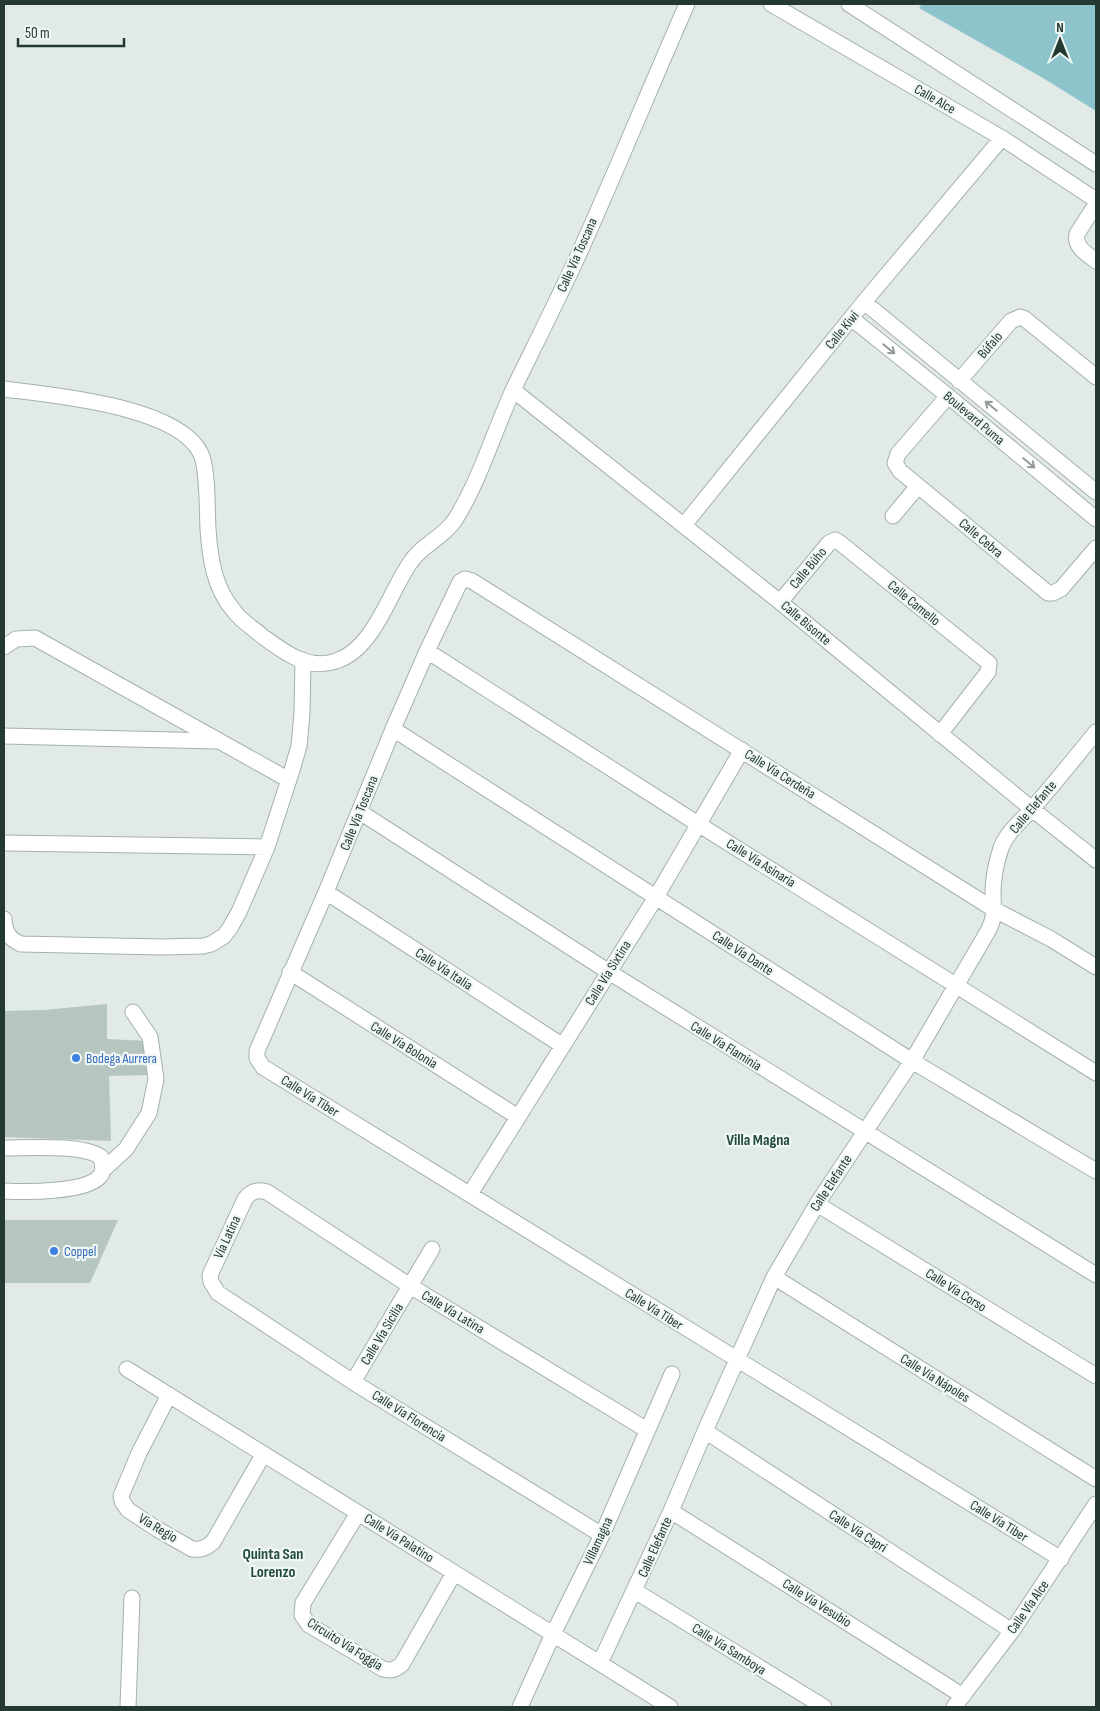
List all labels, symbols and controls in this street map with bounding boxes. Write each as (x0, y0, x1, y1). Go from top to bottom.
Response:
scale bar (18, 15, 124, 47)
north arrow (1035, 15, 1085, 65)
text: N (1056, 19, 1064, 36)
text: 50 m (25, 24, 50, 43)
street label: Calle Alce (911, 80, 959, 118)
street label: Calle Vía Toscana (553, 215, 601, 295)
street label: Calle Kiwi (821, 307, 863, 353)
street label: Búfalo (974, 328, 1006, 362)
one-way arrow (883, 343, 896, 354)
street label: Boulevard Puma (940, 388, 1008, 448)
one-way arrow (984, 401, 997, 412)
one-way arrow (1022, 457, 1035, 468)
street label: Calle Cebra (956, 515, 1006, 561)
street label: Calle Búho (786, 544, 830, 592)
street label: Calle Camello (884, 577, 944, 629)
street label: Calle Bisonte (777, 597, 835, 649)
street label: Calle Vía Cerdeña (741, 745, 819, 803)
street label: Calle Vía Toscana (336, 773, 382, 853)
street label: Calle Elefante (1006, 777, 1060, 837)
street label: Calle Vía Asinaria (723, 835, 799, 891)
street label: Calle Vía Dante (709, 927, 777, 979)
street label: Calle Vía Sixtina (581, 937, 635, 1009)
street label: Calle Vía Italia (412, 944, 476, 994)
street label: Calle Vía Flaminia (687, 1017, 765, 1075)
street label: Calle Vía Bolonia (367, 1018, 441, 1072)
place label: Bodega Aurrera (86, 1050, 157, 1067)
marker: Bodega Aurrera (70, 1052, 82, 1064)
street label: Calle Vía Tiber (278, 1071, 342, 1121)
district label: Villa Magna (726, 1131, 790, 1150)
street label: Calle Elefante (806, 1151, 856, 1215)
street label: Vía Latina (210, 1213, 244, 1261)
place label: Coppel (64, 1243, 96, 1260)
marker: Coppel (48, 1245, 60, 1257)
street label: Calle Vía Corso (922, 1265, 990, 1315)
street label: Calle Vía Tiber (622, 1284, 686, 1334)
street label: Calle Vía Latina (418, 1287, 488, 1337)
street label: Calle Vía Sicilia (357, 1300, 407, 1368)
street label: Calle Vía Nápoles (897, 1350, 973, 1406)
street label: Calle Vía Florencia (369, 1386, 449, 1446)
street label: Calle Vía Tiber (967, 1496, 1031, 1546)
street label: Calle Vía Capri (826, 1506, 890, 1556)
street label: Vía Regio (135, 1510, 181, 1546)
street label: Calle Vía Palatino (361, 1510, 437, 1566)
street label: Villamagna (580, 1514, 616, 1568)
street label: Calle Elefante (634, 1514, 676, 1580)
district label: Quinta San Lorenzo (243, 1545, 303, 1582)
street label: Calle Vía Vesubio (779, 1575, 855, 1631)
street label: Calle Vía Alce (1003, 1577, 1053, 1637)
street label: Circuito Vía Foggia (304, 1614, 386, 1674)
street label: Calle Vía Samboya (689, 1620, 769, 1678)

